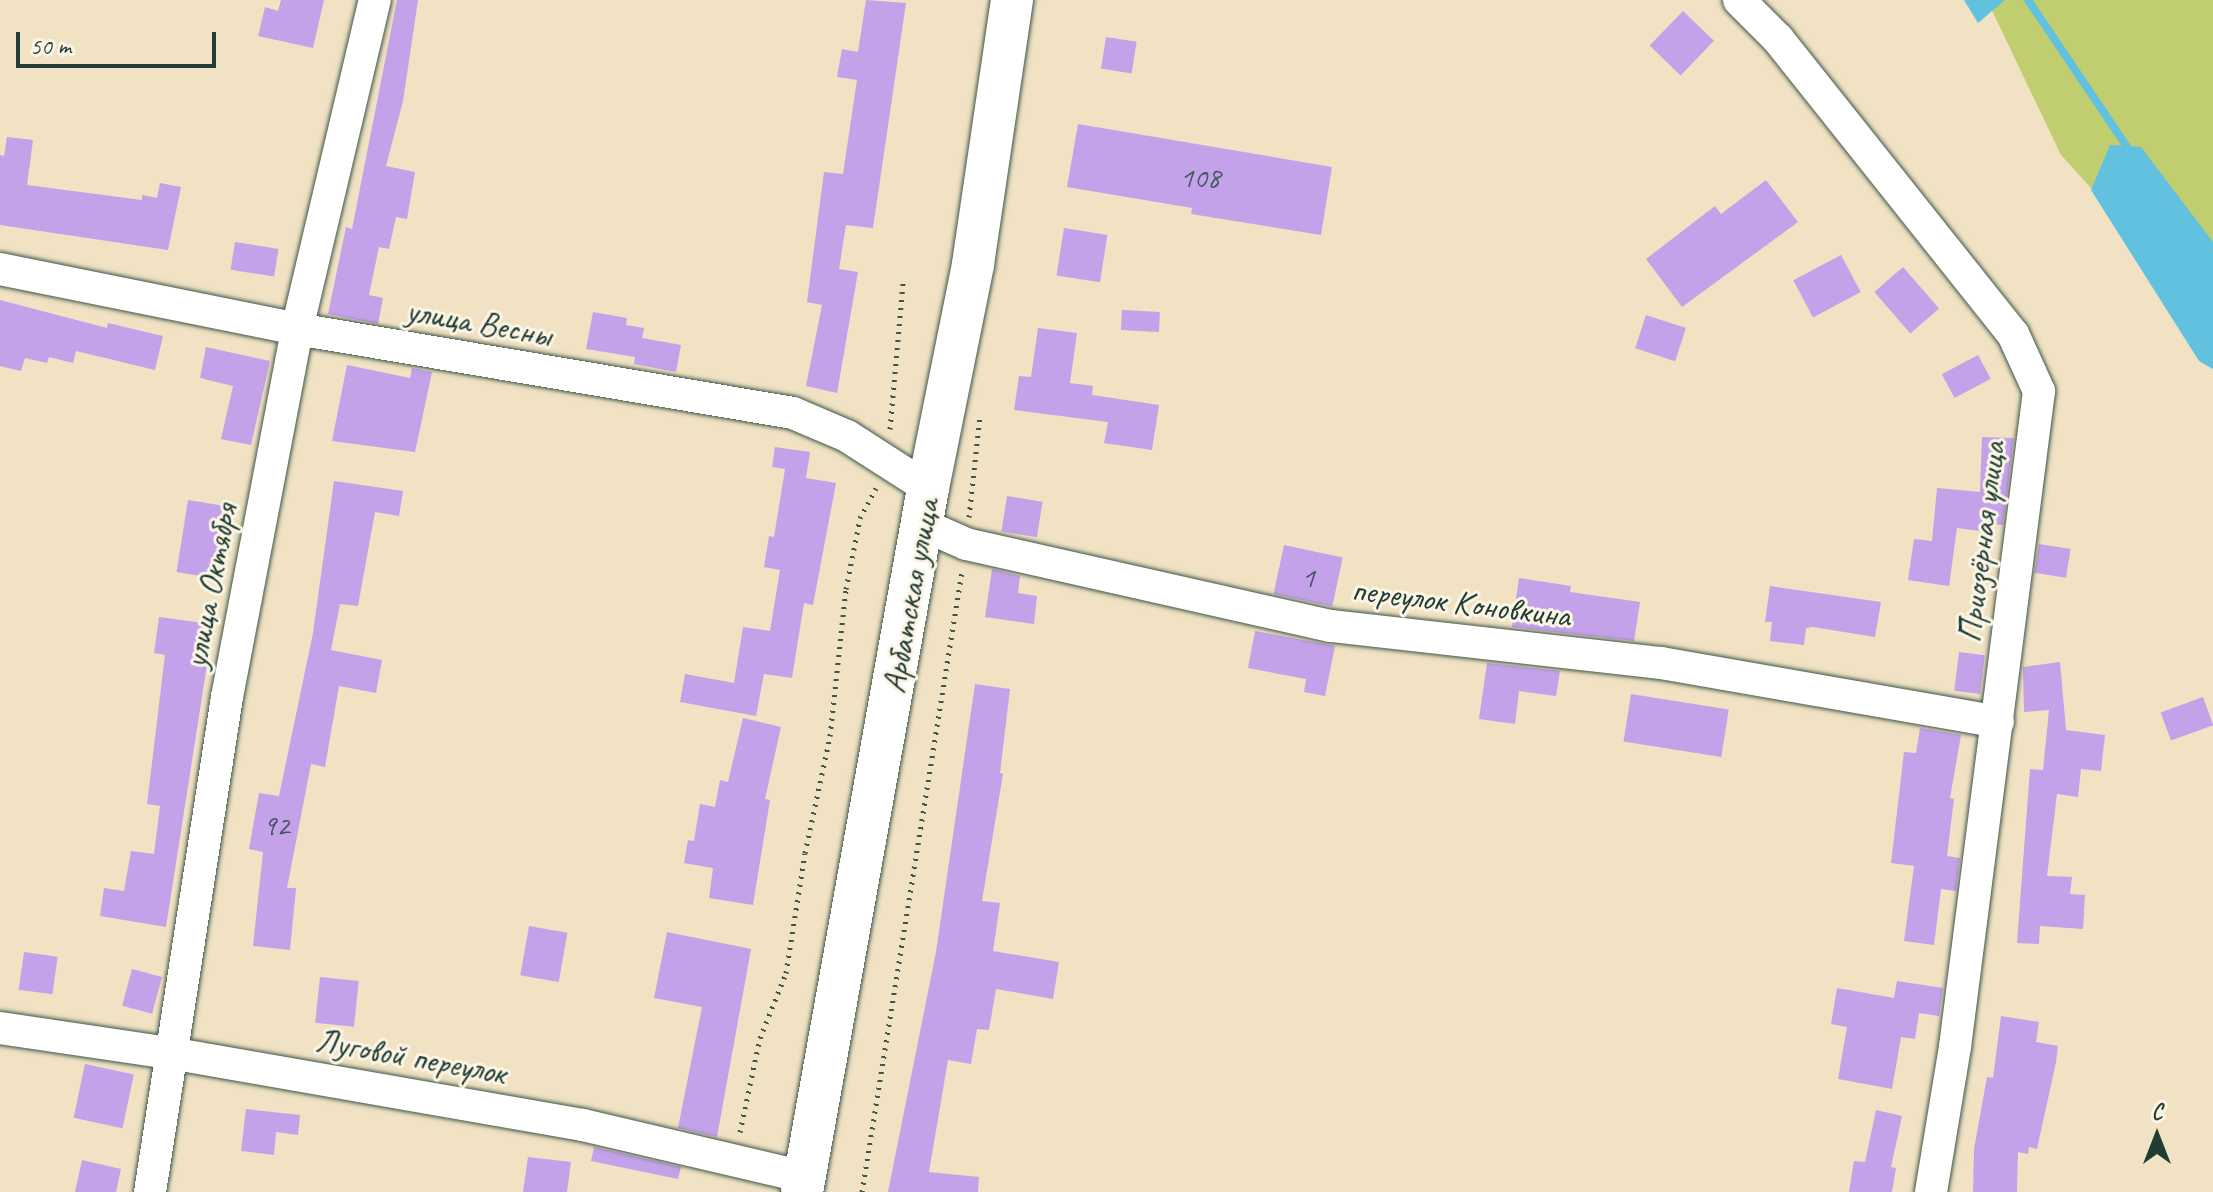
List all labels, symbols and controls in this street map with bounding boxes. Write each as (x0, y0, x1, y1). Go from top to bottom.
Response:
scale bar (20, 16, 220, 66)
text: 50 m (30, 31, 71, 61)
house number: 108 (1180, 159, 1220, 195)
street label: улица Весны (404, 289, 554, 355)
street label: Приозёрная улица (1948, 438, 2014, 646)
street label: Арбатская улица (873, 496, 947, 696)
street label: улица Октября (174, 499, 246, 673)
house number: 1 (1301, 559, 1315, 595)
street label: переулок Коновкина (1350, 568, 1572, 636)
house number: 92 (263, 807, 289, 843)
street label: Луговой переулок (313, 1019, 509, 1093)
north arrow (2117, 1096, 2197, 1176)
text: С (2152, 1098, 2162, 1126)

